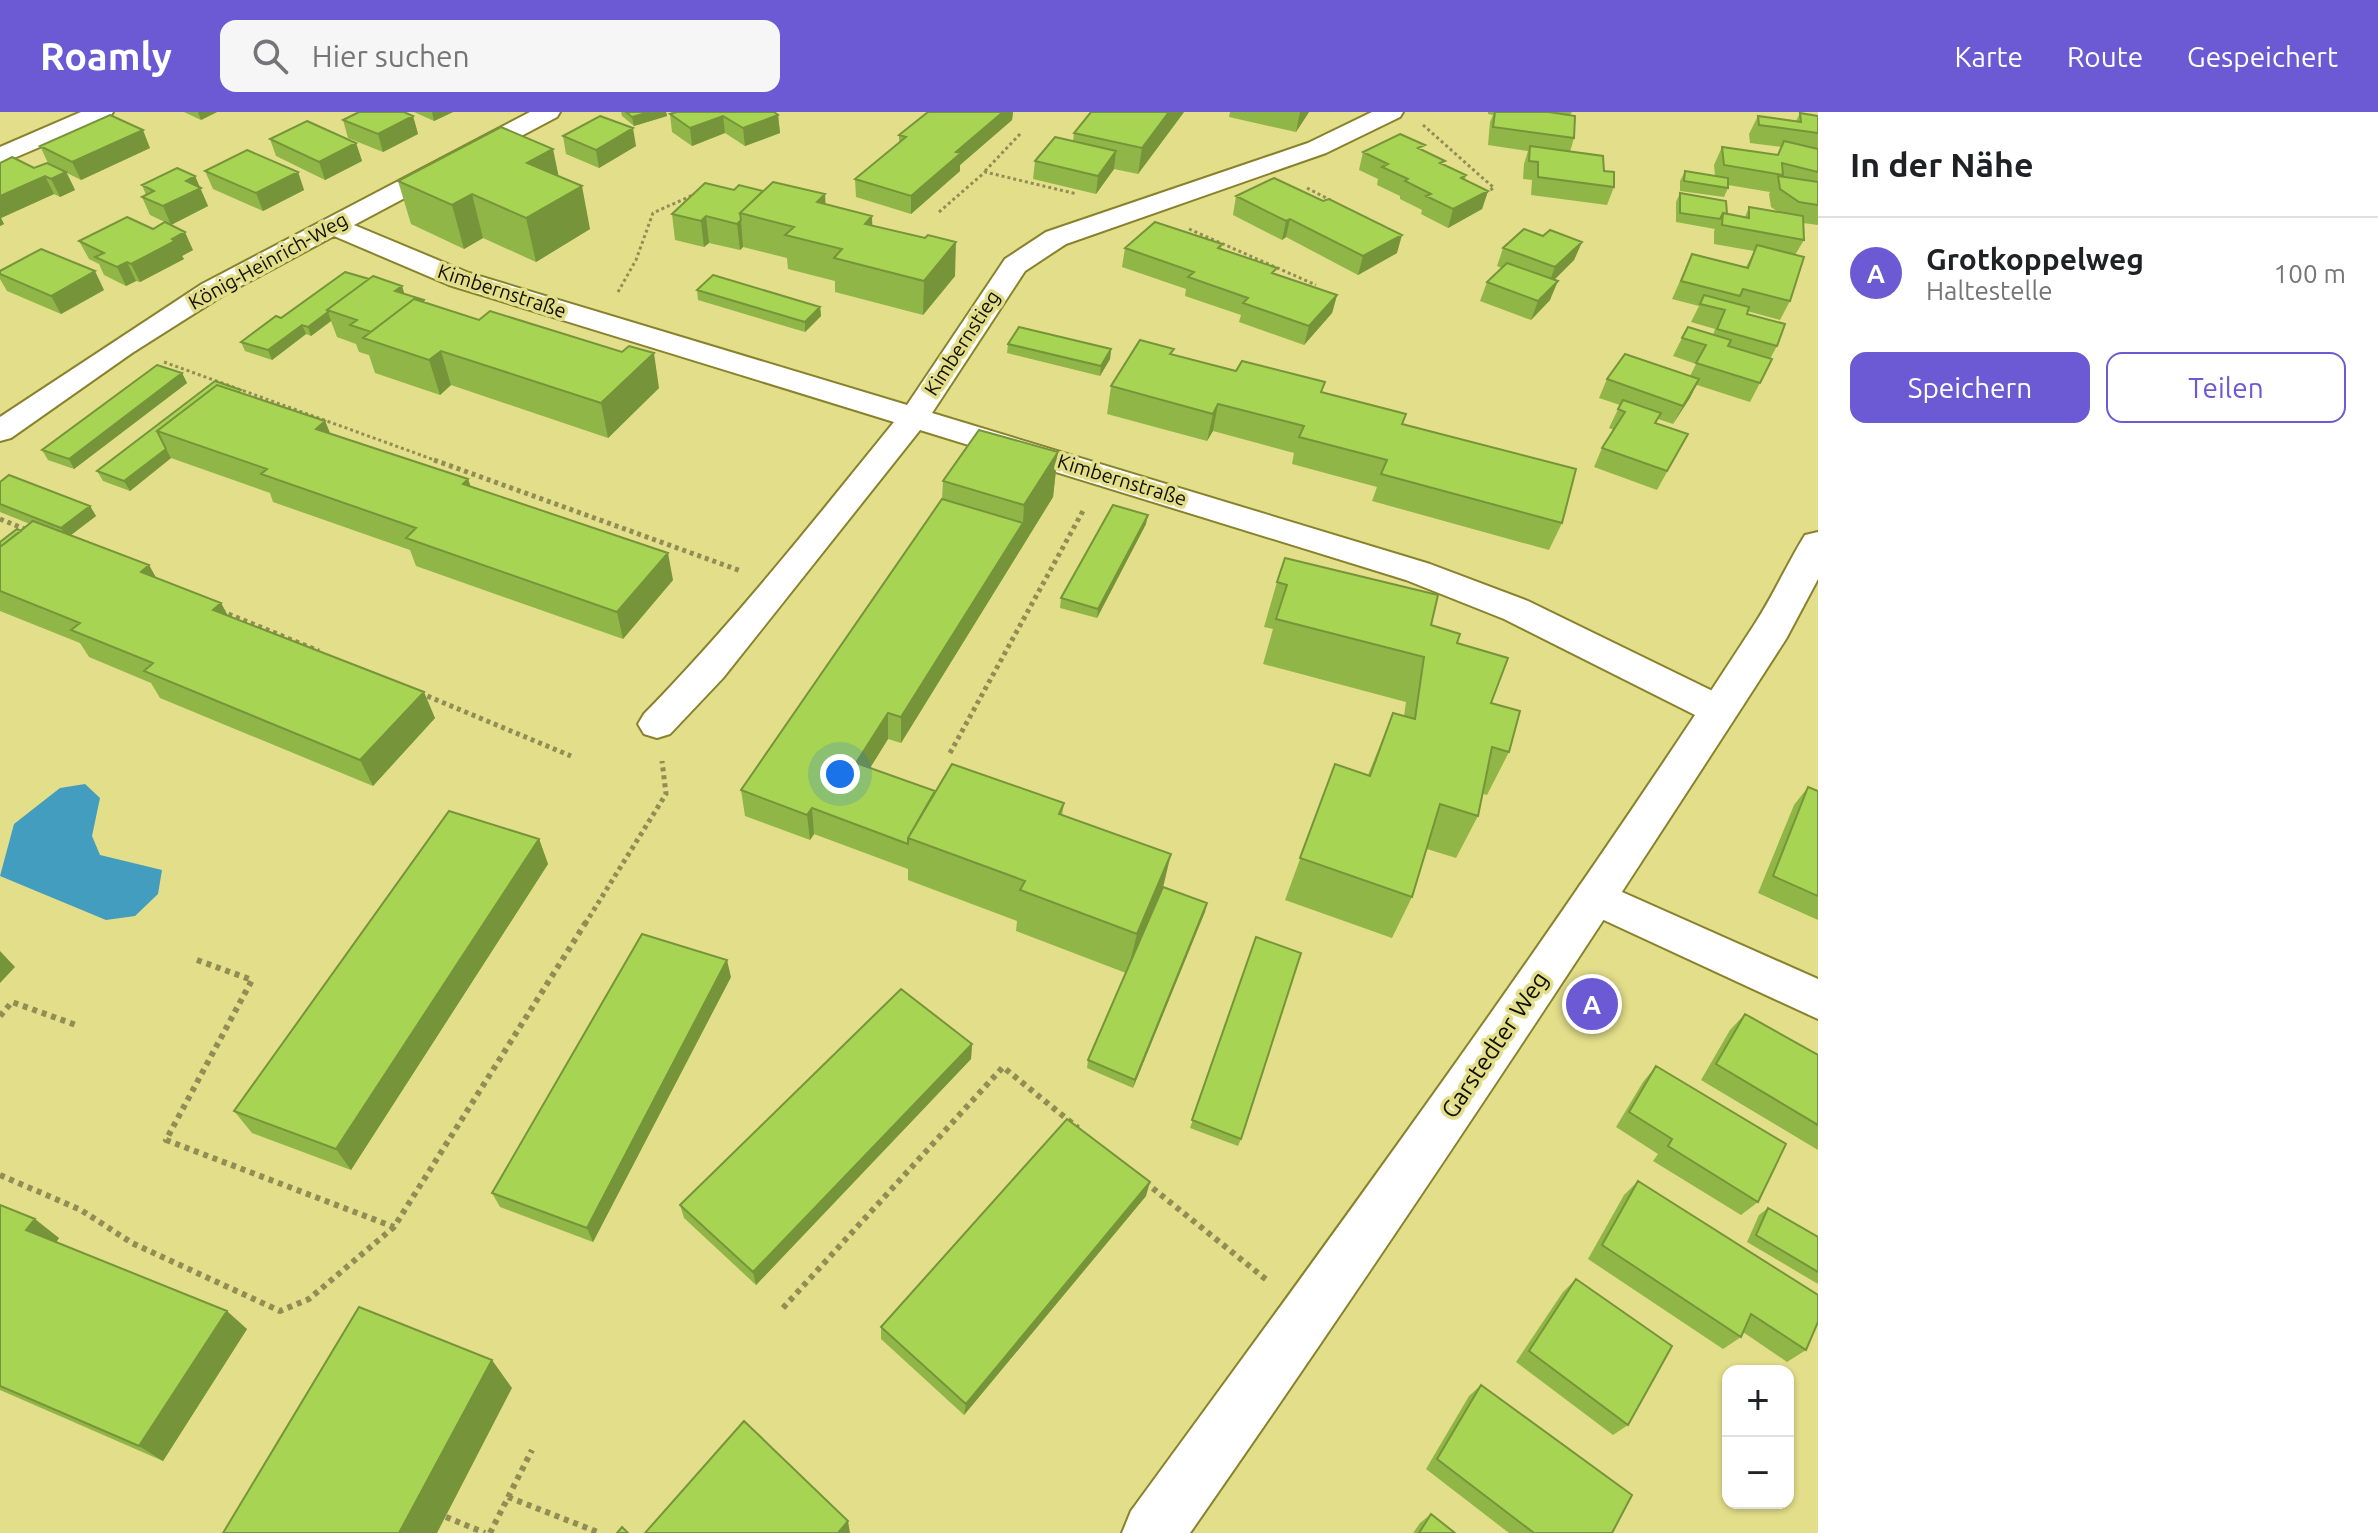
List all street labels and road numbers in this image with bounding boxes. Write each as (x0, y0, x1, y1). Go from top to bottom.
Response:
street label: König-Heinrich-Weg (184, 207, 351, 314)
street label: Kimbernstraße (435, 259, 569, 322)
street label: Kimbernstieg (919, 286, 1004, 399)
street label: Kimbernstraße (1055, 449, 1190, 510)
street label: Garstedter Weg (1436, 966, 1553, 1123)

